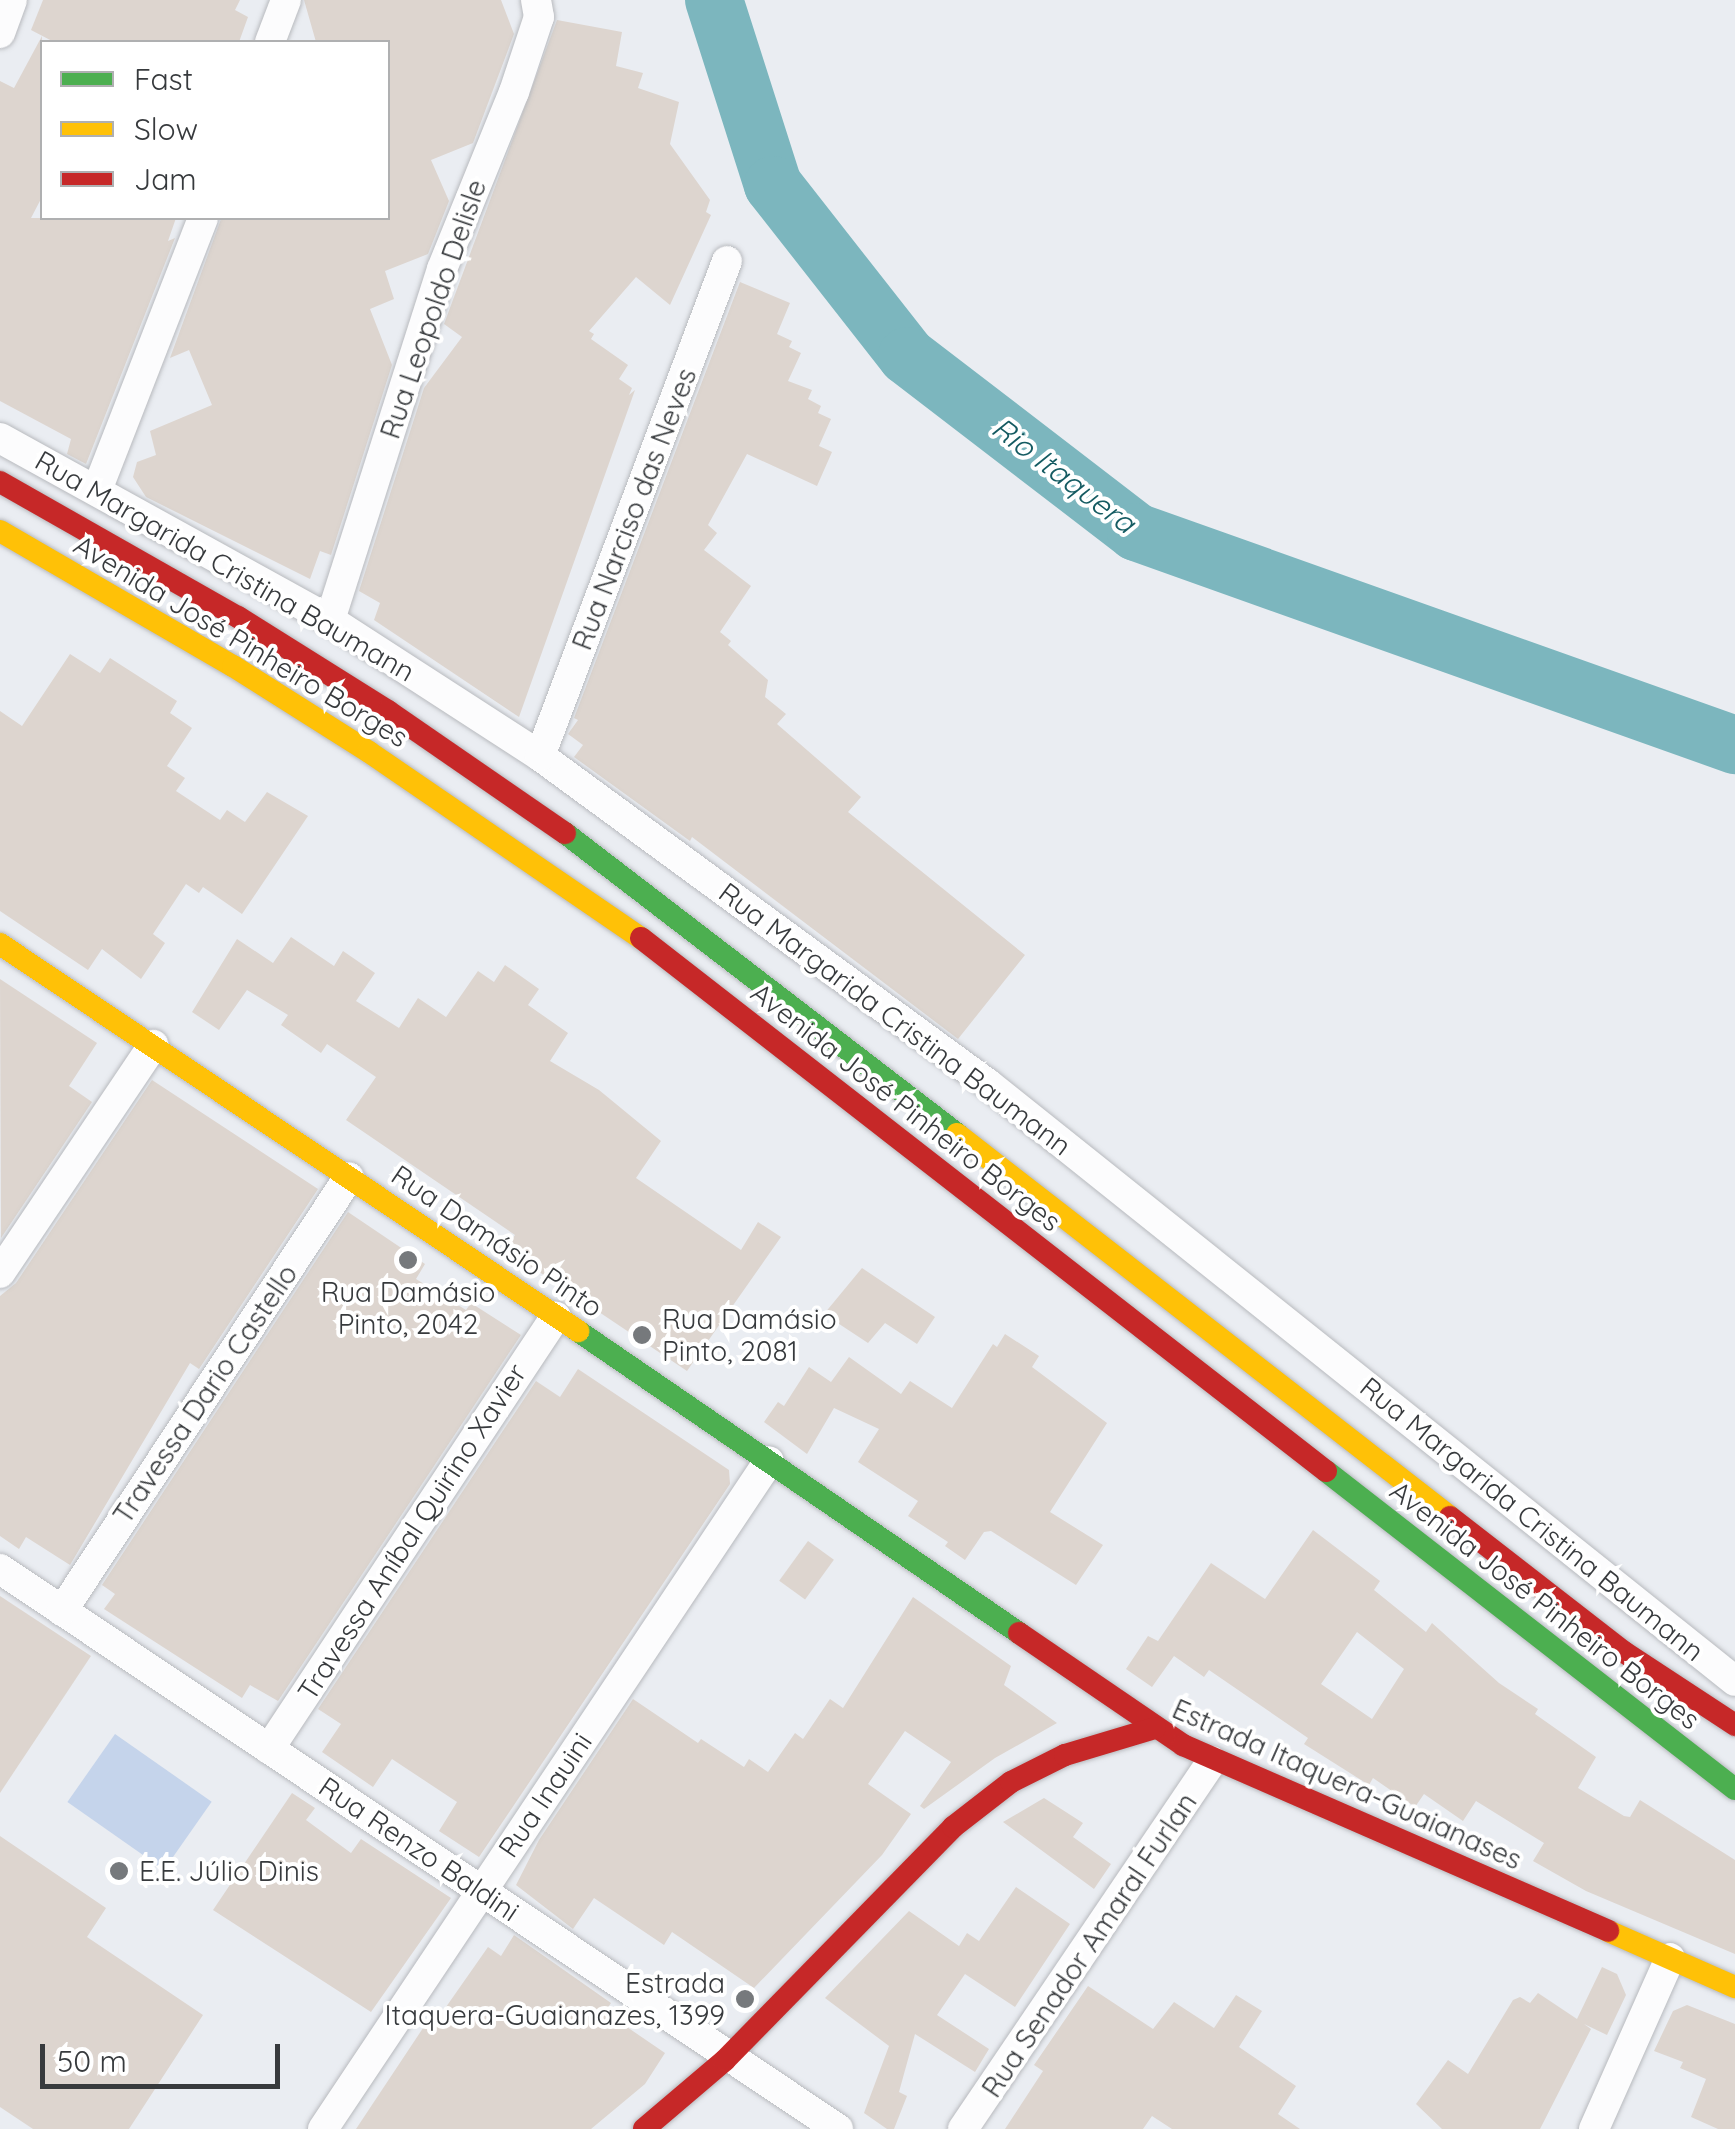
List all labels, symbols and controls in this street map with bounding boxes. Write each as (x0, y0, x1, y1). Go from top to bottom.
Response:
legend (40, 40, 390, 220)
text: Fast (134, 60, 193, 98)
text: Slow (134, 110, 198, 148)
text: Jam (134, 160, 197, 198)
street label: Rua Leopoldo Delisle (373, 175, 493, 443)
street label: Rua Narciso das Neves (565, 363, 703, 655)
water label: Rio Itaquera (985, 409, 1143, 541)
street label: Rua Margarida Cristina Baumann (29, 443, 421, 689)
street label: Avenida José Pinheiro Borges (68, 528, 414, 754)
street label: Rua Margarida Cristina Baumann (712, 875, 1078, 1163)
street label: Avenida José Pinheiro Borges (744, 976, 1068, 1238)
street label: Rua Damásio Pinto (385, 1158, 609, 1324)
marker: Rua Damásio Pinto, 2042 (397, 1249, 419, 1271)
street label: Travessa Dario Castello (106, 1258, 304, 1530)
place label: Rua Damásio Pinto, 2042 (321, 1275, 495, 1341)
place label: Rua Damásio Pinto, 2081 (662, 1302, 837, 1368)
marker: Rua Damásio Pinto, 2081 (631, 1324, 653, 1346)
street label: Travessa Aníbal Quirino Xavier (291, 1357, 533, 1707)
street label: Rua Margarida Cristina Baumann (1353, 1370, 1711, 1668)
street label: Avenida José Pinheiro Borges (1383, 1474, 1707, 1736)
street label: Estrada Itaquera-Guaianases (1167, 1692, 1527, 1876)
street label: Rua Inauini (491, 1726, 599, 1864)
street label: Rua Renzo Baldini (313, 1770, 525, 1928)
street label: Rua Senador Amaral Furlan (974, 1786, 1204, 2104)
place label: E.E. Júlio Dinis (139, 1854, 319, 1888)
marker: E.E. Júlio Dinis (108, 1860, 130, 1882)
place label: Estrada Itaquera-Guaianazes, 1399 (385, 1966, 725, 2032)
marker: Estrada Itaquera-Guaianazes, 1399 (734, 1988, 756, 2010)
scale bar (45, 2024, 285, 2086)
text: 50 m (57, 2042, 127, 2080)

